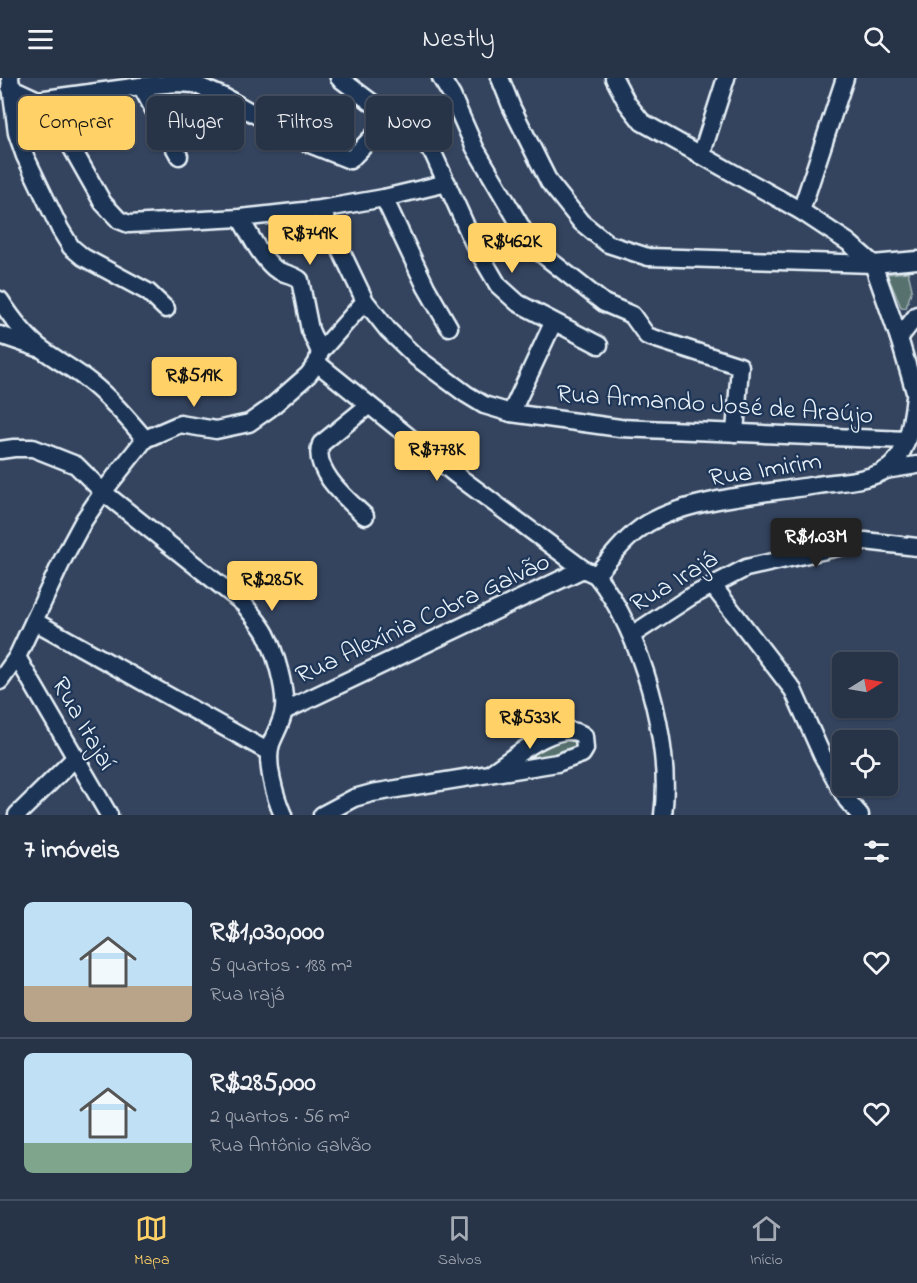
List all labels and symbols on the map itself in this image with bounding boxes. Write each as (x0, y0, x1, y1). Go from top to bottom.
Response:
pin: R$749K (261, 215, 359, 266)
pin: R$462K (463, 223, 561, 274)
pin: R$519K (145, 357, 243, 408)
street label: Rua Armando José de Araújo (555, 376, 874, 436)
pin: R$778K (388, 431, 486, 482)
street label: Rua Imirim (706, 443, 825, 499)
pin: R$1.03M (761, 518, 871, 569)
street label: Rua Irajá (623, 541, 726, 624)
street label: Rua Alexínia Cobra Galvão (290, 544, 557, 695)
pin: R$285K (223, 561, 321, 612)
north arrow (832, 652, 898, 718)
street label: Rua Itajaí (40, 671, 124, 778)
pin: R$533K (481, 699, 579, 750)

